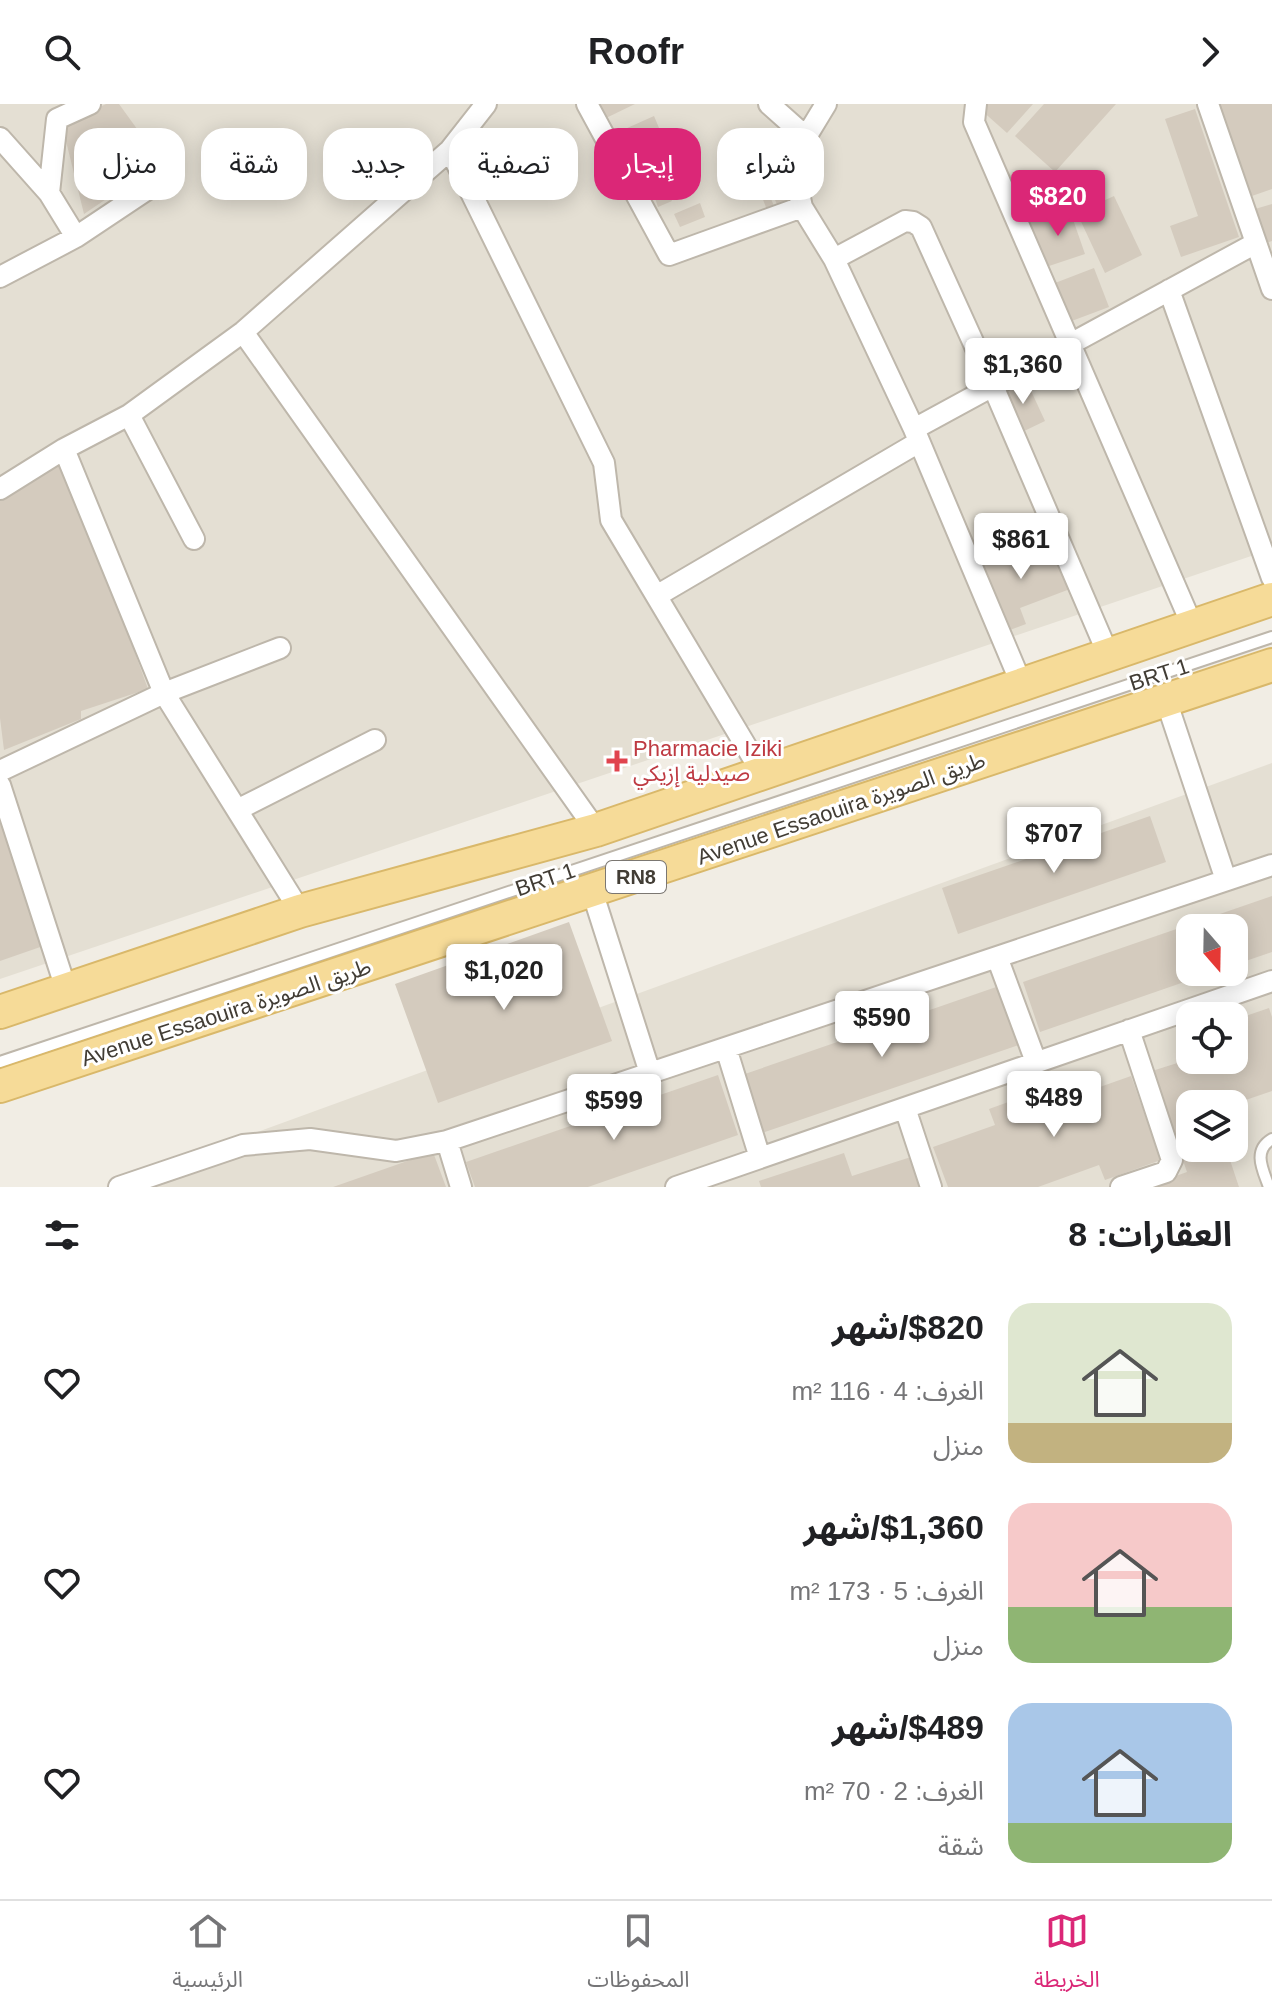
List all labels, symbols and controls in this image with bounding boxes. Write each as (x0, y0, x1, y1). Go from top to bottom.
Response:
icon: search (40, 30, 84, 74)
icon: forward (1188, 30, 1232, 74)
text: Roofr (588, 31, 684, 72)
chip: منزل (74, 128, 185, 200)
chip: شقة (201, 128, 307, 200)
chip: جديد (323, 128, 433, 200)
chip: تصفية (449, 128, 578, 200)
chip: إيجار (594, 128, 701, 200)
chip: شراء (717, 128, 824, 200)
pin: $820 (1011, 170, 1105, 238)
text: $820 (1029, 181, 1087, 211)
pin: $1,360 (958, 338, 1088, 406)
text: $1,360 (983, 349, 1063, 379)
pin: $861 (974, 513, 1068, 581)
text: $861 (992, 524, 1050, 554)
street label: BRT 1 (1126, 653, 1192, 696)
place label: Pharmacie Iziki صيدلية إزيكي (633, 736, 782, 790)
street label: Avenue Essaouira طريق الصويرة (694, 747, 989, 871)
marker: Pharmacie Iziki صيدلية إزيكي (608, 752, 626, 770)
pin: $707 (1007, 807, 1101, 875)
text: $707 (1025, 818, 1083, 848)
street label: BRT 1 (512, 858, 578, 901)
road number: RN8 (606, 861, 666, 893)
north arrow (1176, 914, 1248, 986)
map controls (1176, 914, 1248, 1162)
pin: $1,020 (439, 944, 569, 1012)
street label: Avenue Essaouira طريق الصويرة (78, 954, 375, 1072)
text: $1,020 (464, 955, 544, 985)
pin: $590 (835, 991, 929, 1059)
text: $590 (853, 1002, 911, 1032)
button: locate (1176, 1002, 1248, 1074)
pin: $489 (1007, 1071, 1101, 1139)
pin: $599 (567, 1074, 661, 1142)
text: $489 (1025, 1082, 1083, 1112)
text: $599 (585, 1085, 643, 1115)
button: layers (1176, 1090, 1248, 1162)
icon: filters (40, 1213, 84, 1257)
text: العقارات: 8 (1068, 1215, 1232, 1253)
text: $820/شهر (832, 1308, 984, 1346)
icon: home (1072, 1335, 1168, 1431)
icon: heart (40, 1361, 84, 1405)
text: الغرف: 4 · 116 m² (791, 1376, 984, 1406)
text: منزل (933, 1431, 984, 1461)
text: $1,360/شهر (804, 1508, 984, 1546)
icon: home (1072, 1535, 1168, 1631)
icon: heart (40, 1561, 84, 1605)
text: الغرف: 5 · 173 m² (789, 1576, 984, 1606)
text: منزل (933, 1631, 984, 1661)
text: $489/شهر (832, 1708, 984, 1746)
icon: home (1072, 1735, 1168, 1831)
icon: heart (40, 1761, 84, 1805)
text: الغرف: 2 · 70 m² (804, 1776, 984, 1806)
text: شقة (938, 1831, 984, 1861)
tab: الرئيسية (172, 1909, 243, 2003)
tab: المحفوظات (587, 1909, 689, 2003)
tab: الخريطة (1034, 1909, 1100, 2003)

